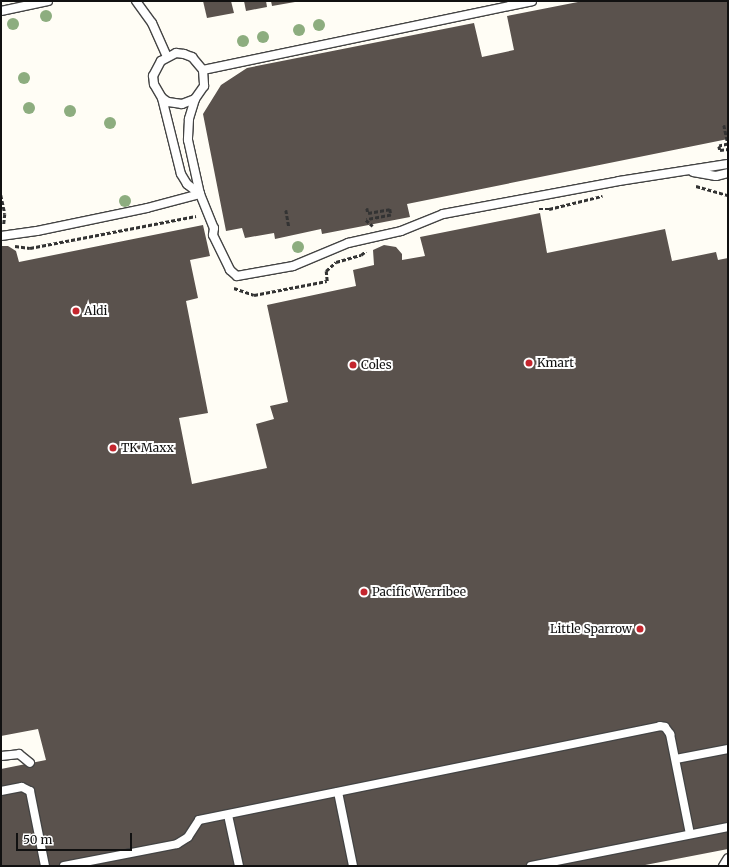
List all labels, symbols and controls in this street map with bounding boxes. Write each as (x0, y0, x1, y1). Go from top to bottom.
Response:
place label: Aldi (84, 304, 108, 318)
marker: Aldi (71, 306, 81, 316)
place label: Kmart (537, 356, 574, 370)
place label: Coles (361, 358, 392, 372)
marker: Kmart (524, 358, 534, 368)
marker: Coles (348, 360, 358, 370)
place label: TK Maxx (121, 441, 174, 455)
marker: TK Maxx (108, 443, 118, 453)
place label: Pacific Werribee (372, 585, 466, 599)
marker: Pacific Werribee (359, 587, 369, 597)
place label: Little Sparrow (550, 622, 632, 636)
marker: Little Sparrow (635, 624, 645, 634)
scale bar (18, 825, 134, 851)
text: 50 m (23, 832, 52, 847)

